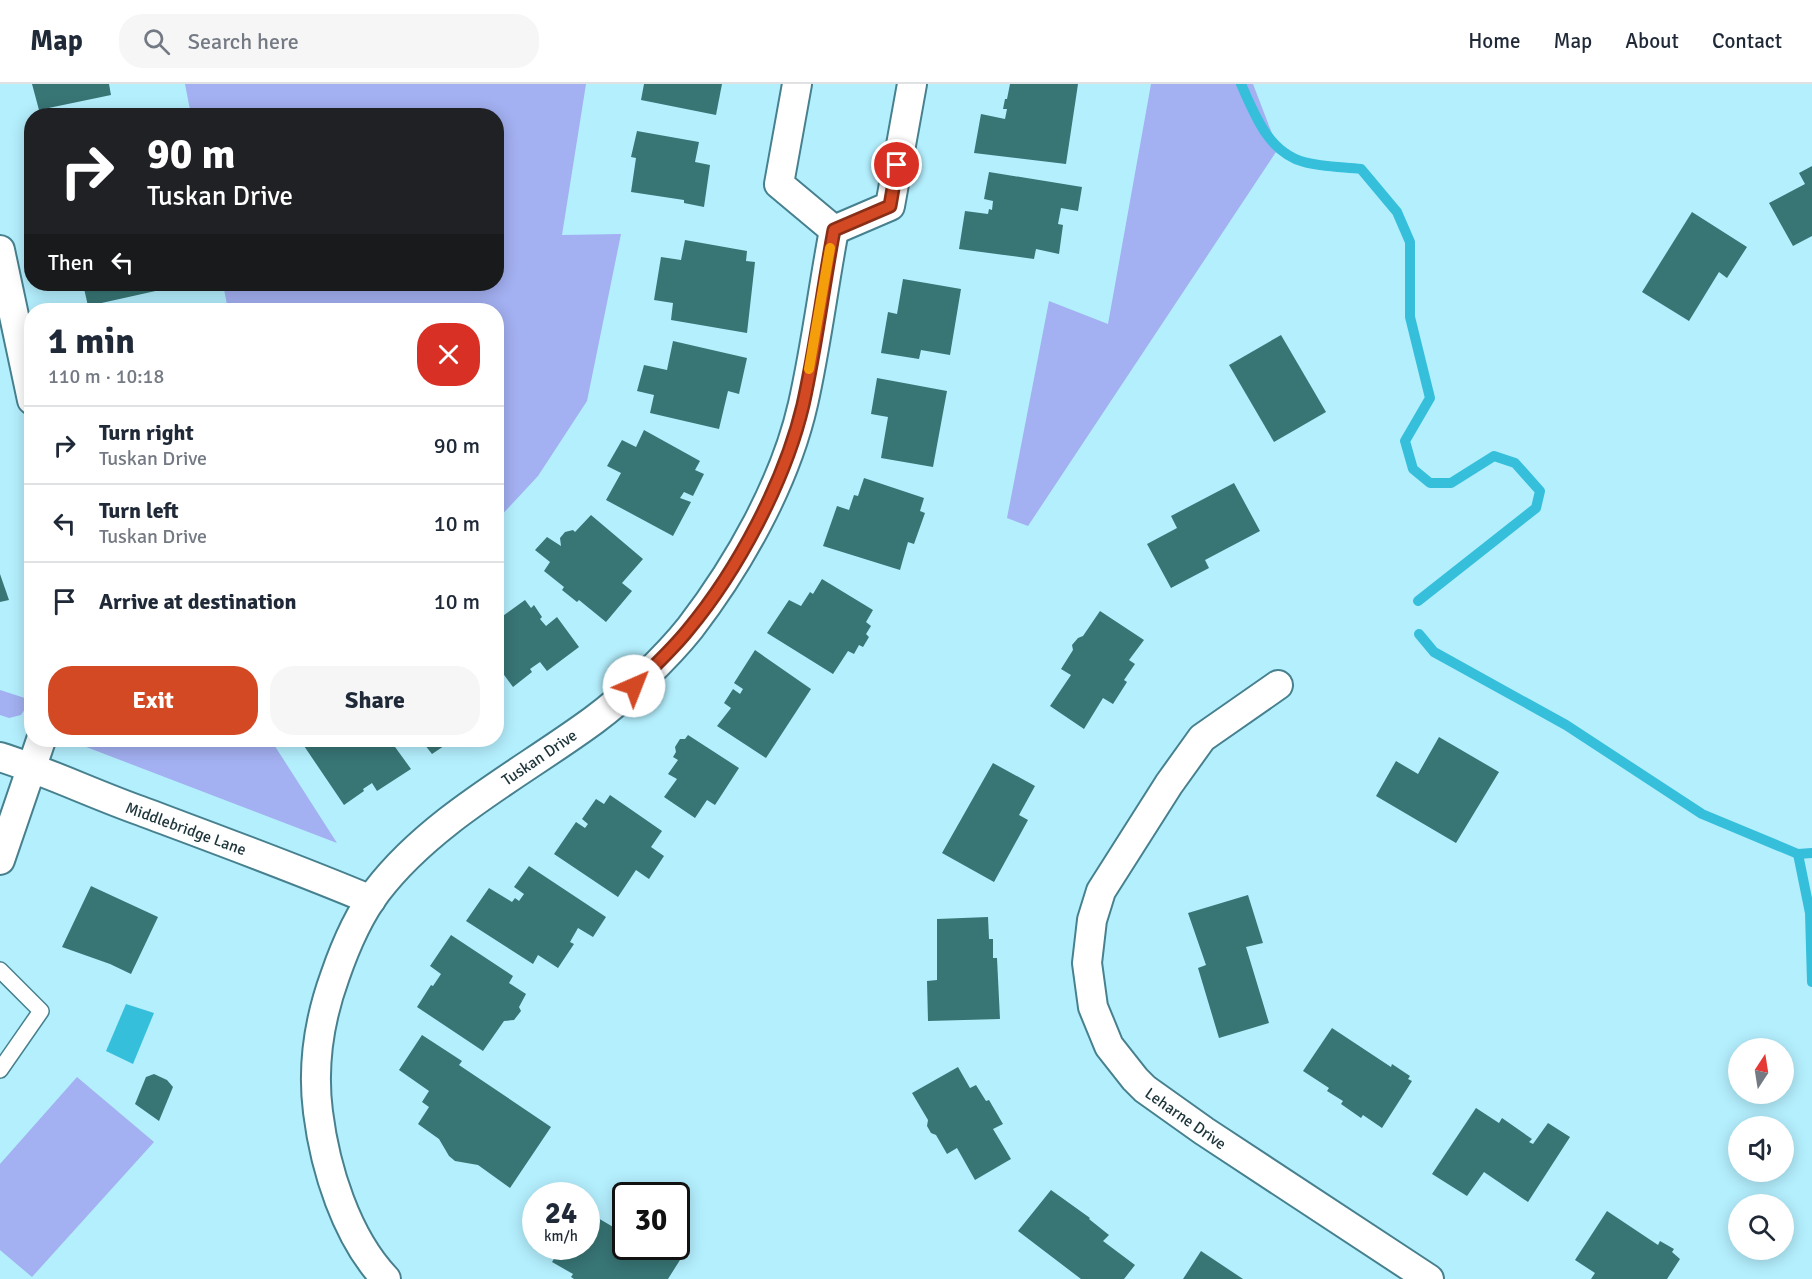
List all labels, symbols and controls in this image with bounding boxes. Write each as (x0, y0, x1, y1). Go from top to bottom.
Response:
search box (119, 14, 539, 68)
text: Map (30, 24, 83, 58)
icon: search (140, 25, 173, 58)
text: Search here (188, 28, 299, 55)
text: Home (1468, 28, 1521, 54)
text: Map (1554, 28, 1592, 54)
text: About (1625, 28, 1679, 54)
text: Contact (1712, 28, 1782, 54)
text: 90 m (147, 129, 236, 180)
icon: right (48, 132, 126, 210)
pin (871, 139, 922, 190)
icon: arrive (880, 148, 913, 181)
text: Tuskan Drive (147, 180, 293, 213)
icon: left (106, 246, 139, 279)
text: Then (48, 249, 94, 276)
text: 1 min (48, 319, 135, 364)
button: close (417, 323, 480, 386)
text: 110 m · 10:18 (48, 364, 164, 389)
text: Turn right (99, 419, 194, 446)
icon: right (48, 429, 81, 462)
text: 90 m (434, 432, 480, 459)
text: Tuskan Drive (99, 446, 207, 471)
text: Turn left (99, 497, 179, 524)
icon: left (48, 507, 81, 540)
text: 10 m (434, 510, 480, 537)
text: Tuskan Drive (99, 524, 207, 549)
icon: arrive (48, 585, 81, 618)
text: Arrive at destination (99, 588, 296, 615)
text: 10 m (434, 588, 480, 615)
position arrow (602, 654, 666, 718)
button: Exit (48, 666, 258, 735)
button: Share (270, 666, 480, 735)
street label: Tuskan Drive (498, 725, 581, 790)
street label: Middlebridge Lane (122, 798, 249, 860)
north arrow (1728, 1038, 1794, 1104)
map controls (1728, 1038, 1794, 1260)
street label: Leharne Drive (1141, 1083, 1230, 1154)
button: sound (1728, 1116, 1794, 1182)
speed limit sign: 30 (612, 1182, 690, 1260)
button: search (1728, 1194, 1794, 1260)
text: 24 (545, 1195, 577, 1232)
text: km/h (544, 1227, 578, 1245)

